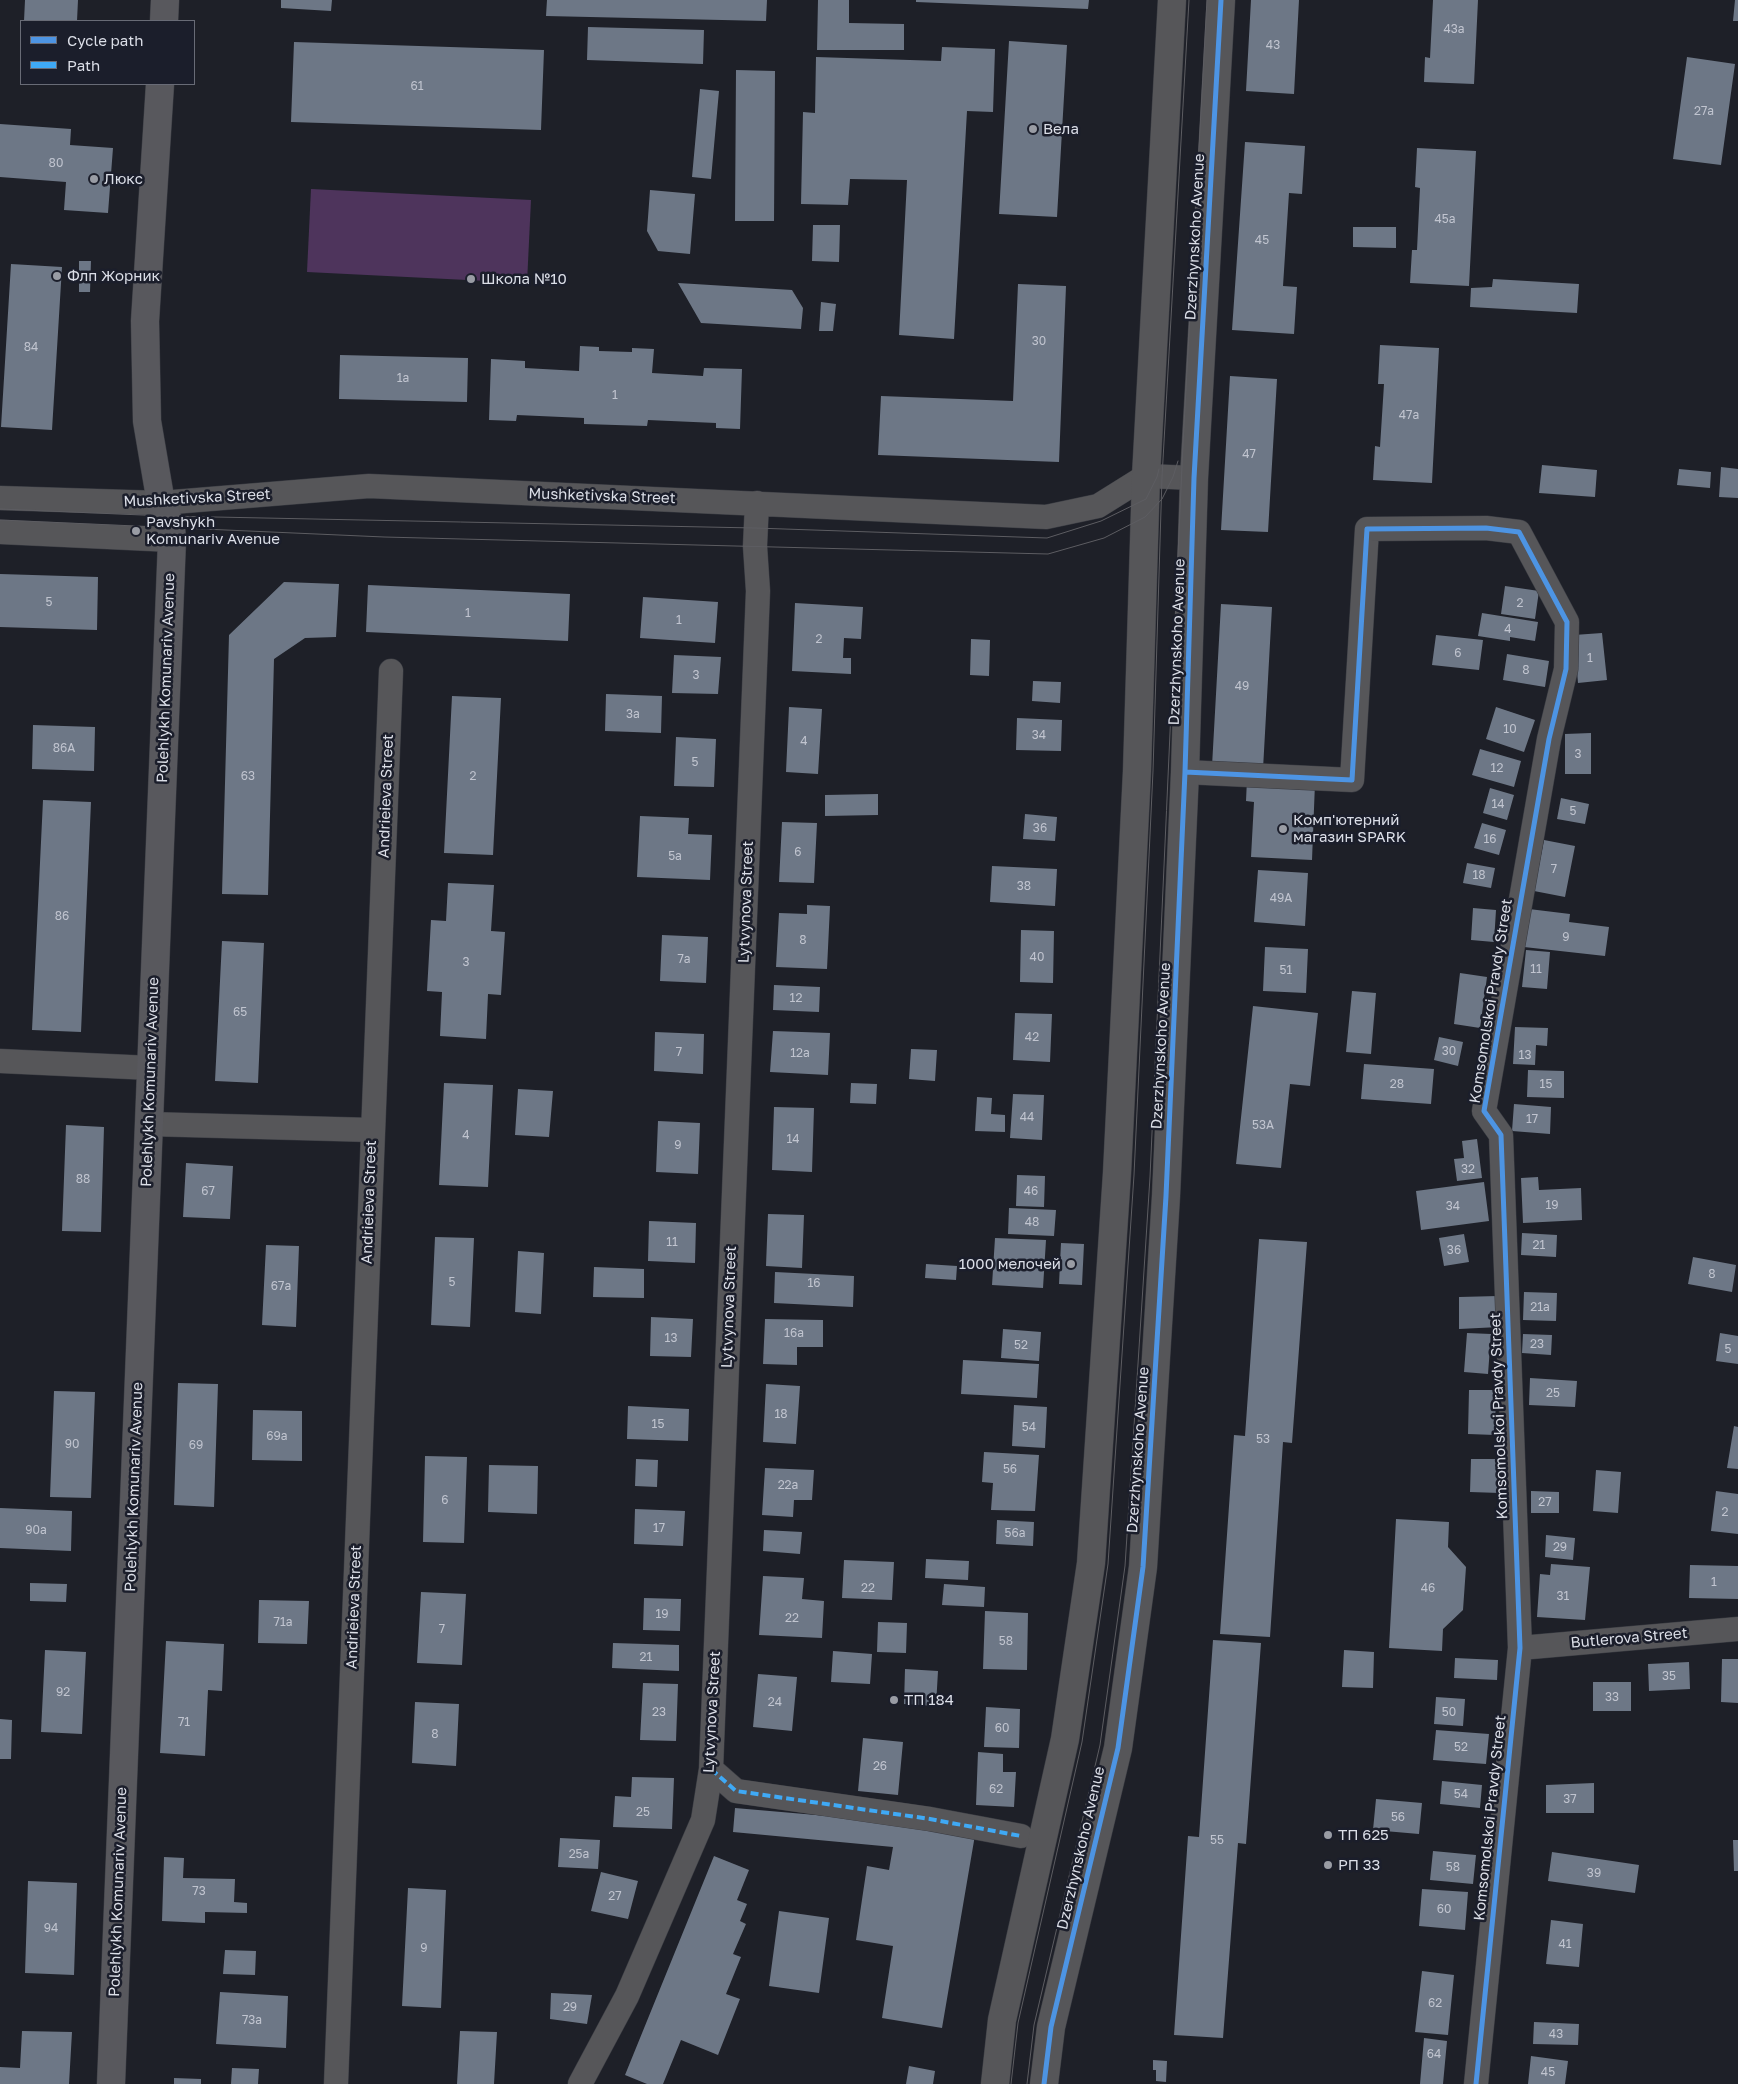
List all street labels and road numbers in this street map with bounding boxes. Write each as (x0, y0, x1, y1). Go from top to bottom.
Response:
street label: Dzerzhynskoho Avenue (1182, 153, 1208, 321)
street label: Mushketivska Street (528, 484, 676, 508)
street label: Mushketivska Street (123, 485, 271, 511)
street label: Dzerzhynskoho Avenue (1165, 558, 1189, 726)
street label: Polehlykh Komunariv Avenue (153, 573, 179, 783)
street label: Andrieieva Street (375, 734, 397, 858)
street label: Lytvynova Street (735, 841, 757, 963)
street label: Komsomolskoi Pravdy Street (1466, 897, 1516, 1105)
street label: Dzerzhynskoho Avenue (1148, 962, 1174, 1130)
street label: Polehlykh Komunariv Avenue (137, 977, 163, 1187)
street label: Andrieieva Street (358, 1140, 380, 1264)
street label: Lytvynova Street (718, 1246, 740, 1368)
street label: Komsomolskoi Pravdy Street (1486, 1312, 1512, 1520)
street label: Dzerzhynskoho Avenue (1123, 1366, 1153, 1534)
street label: Polehlykh Komunariv Avenue (121, 1382, 147, 1592)
street label: Andrieieva Street (343, 1545, 365, 1669)
street label: Butlerova Street (1570, 1624, 1688, 1652)
street label: Lytvynova Street (700, 1650, 724, 1774)
street label: Komsomolskoi Pravdy Street (1470, 1714, 1510, 1922)
street label: Dzerzhynskoho Avenue (1053, 1765, 1109, 1931)
street label: Polehlykh Komunariv Avenue (105, 1787, 131, 1997)

